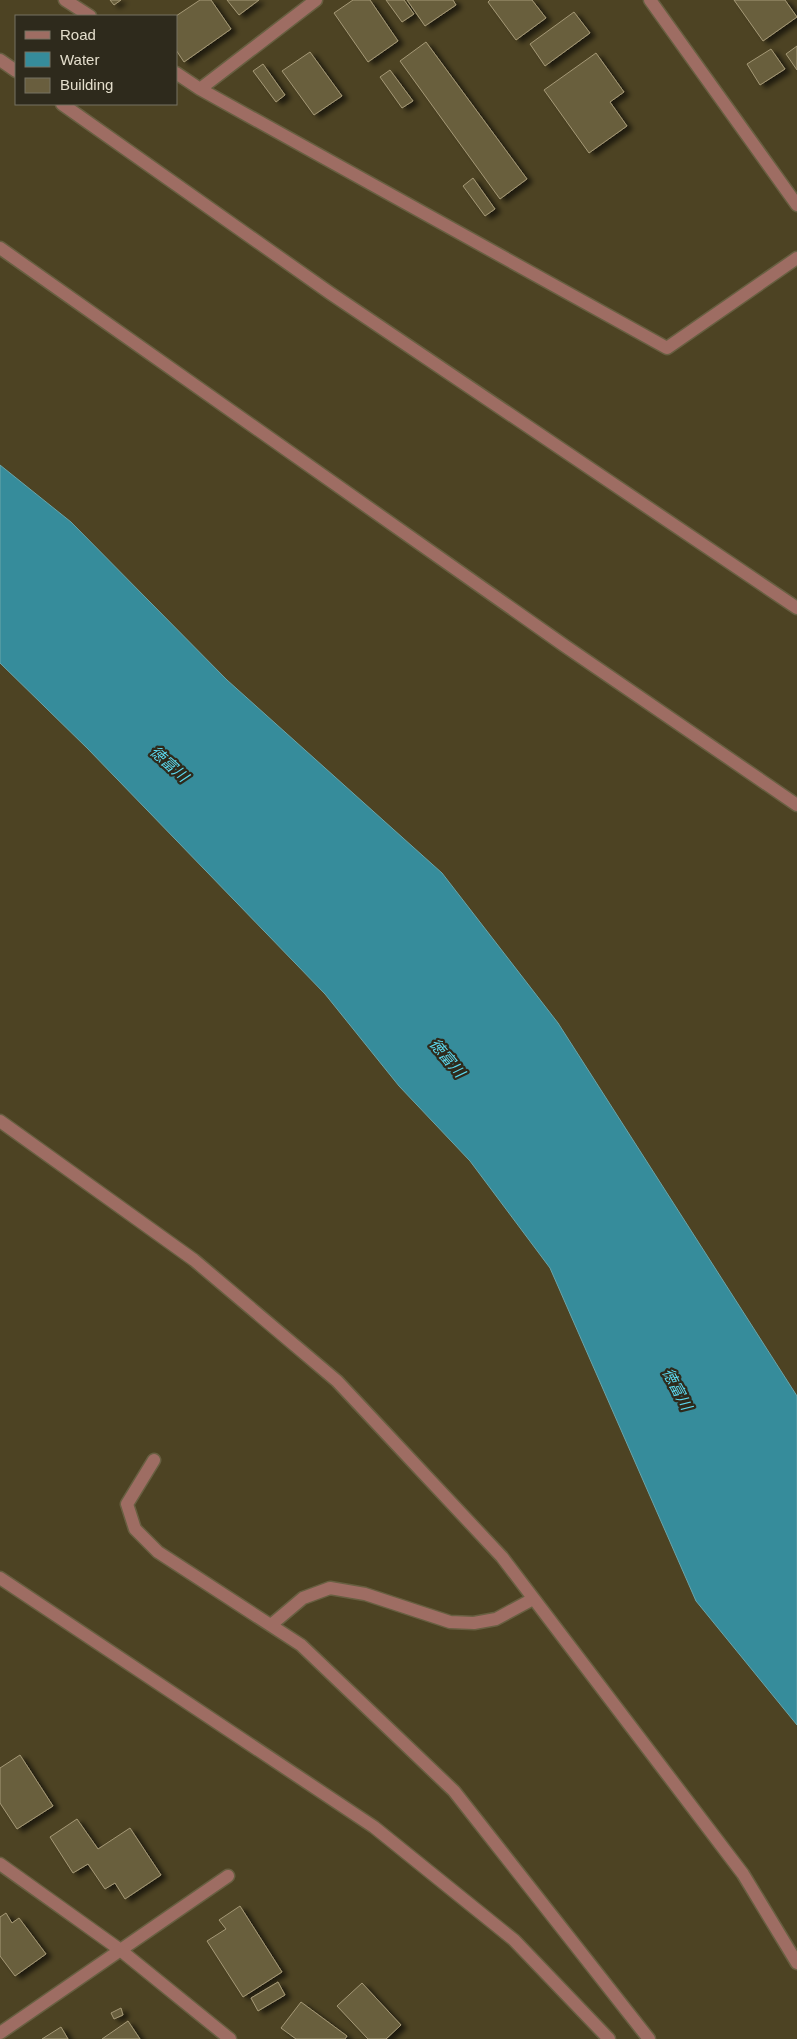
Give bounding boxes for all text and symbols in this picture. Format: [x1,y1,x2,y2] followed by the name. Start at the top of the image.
[15,15,178,105] legend
[60,26,96,43] text: Road
[60,51,99,68] text: Water
[60,76,113,93] text: Building
[147,742,193,786] water label: 徳富川
[426,1035,470,1082] water label: 徳富川
[659,1365,696,1414] water label: 徳富川

